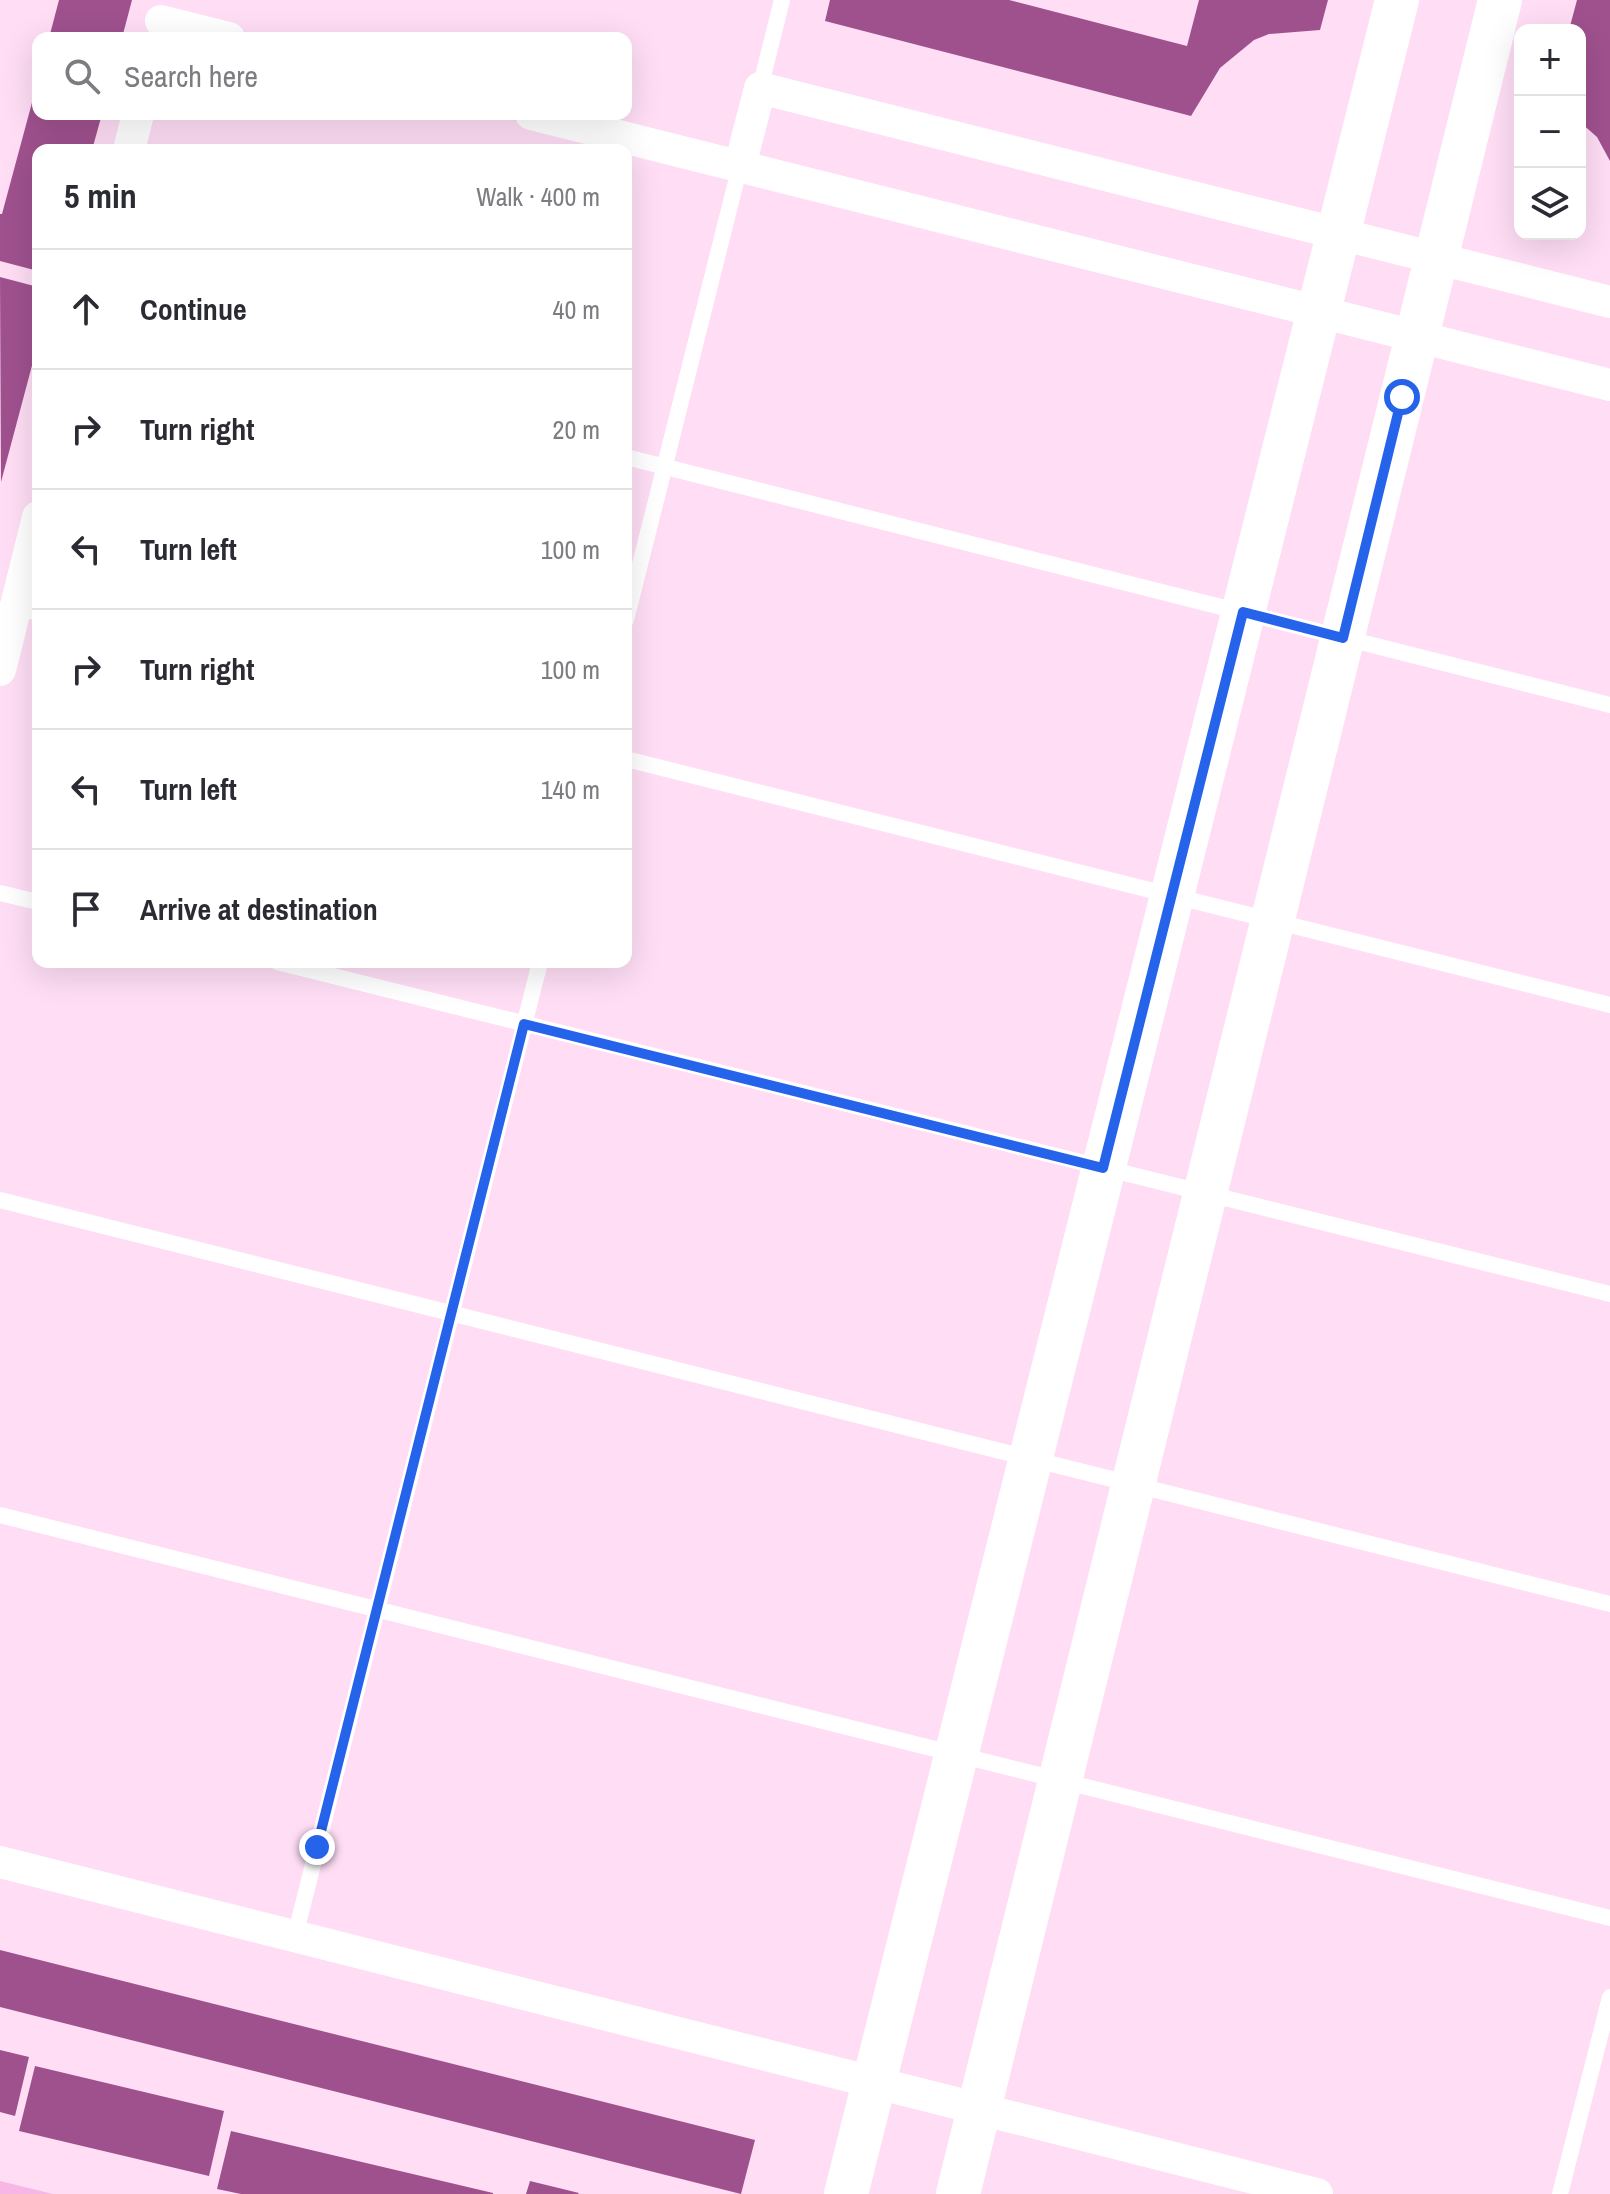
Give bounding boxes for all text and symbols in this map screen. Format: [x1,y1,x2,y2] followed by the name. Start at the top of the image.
[1514,24,1586,240] map controls
[1514,24,1586,96] button: +
[32,32,632,120] search box
[60,54,104,98] icon: search
[124,56,258,96] text: Search here
[1514,96,1586,168] button: −
[1514,168,1586,240] button: layers
[64,173,137,219] text: 5 min
[476,179,600,214] text: Walk · 400 m
[64,287,108,331] icon: ahead
[140,289,247,329] text: Continue
[553,292,600,327] text: 40 m
[1384,379,1420,415] route start
[64,407,108,451] icon: right
[140,409,254,449] text: Turn right
[553,412,600,447] text: 20 m
[64,527,108,571] icon: left
[140,529,237,569] text: Turn left
[541,532,600,567] text: 100 m
[64,647,108,691] icon: right
[140,649,254,689] text: Turn right
[541,652,600,687] text: 100 m
[64,767,108,811] icon: left
[140,769,237,809] text: Turn left
[541,772,600,807] text: 140 m
[64,887,108,931] icon: arrive
[140,889,378,929] text: Arrive at destination
[299,1829,335,1865] route end

